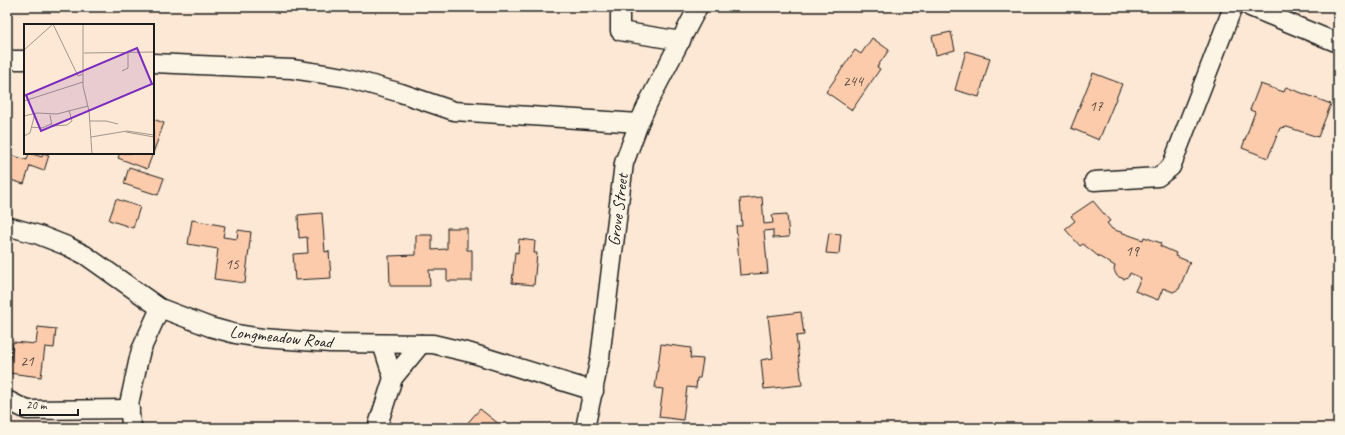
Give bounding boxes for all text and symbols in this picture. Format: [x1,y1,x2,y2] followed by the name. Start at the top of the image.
[24,24,154,154] inset map
[843,72,864,91] house number: 244
[1089,97,1104,116] house number: 17
[603,170,633,247] street label: Grove Street
[1125,242,1140,261] house number: 19
[225,255,240,274] house number: 15
[229,321,336,353] street label: Longmeadow Road
[20,352,35,371] house number: 21
[20,391,78,417] scale bar
[26,397,48,413] text: 20 m

